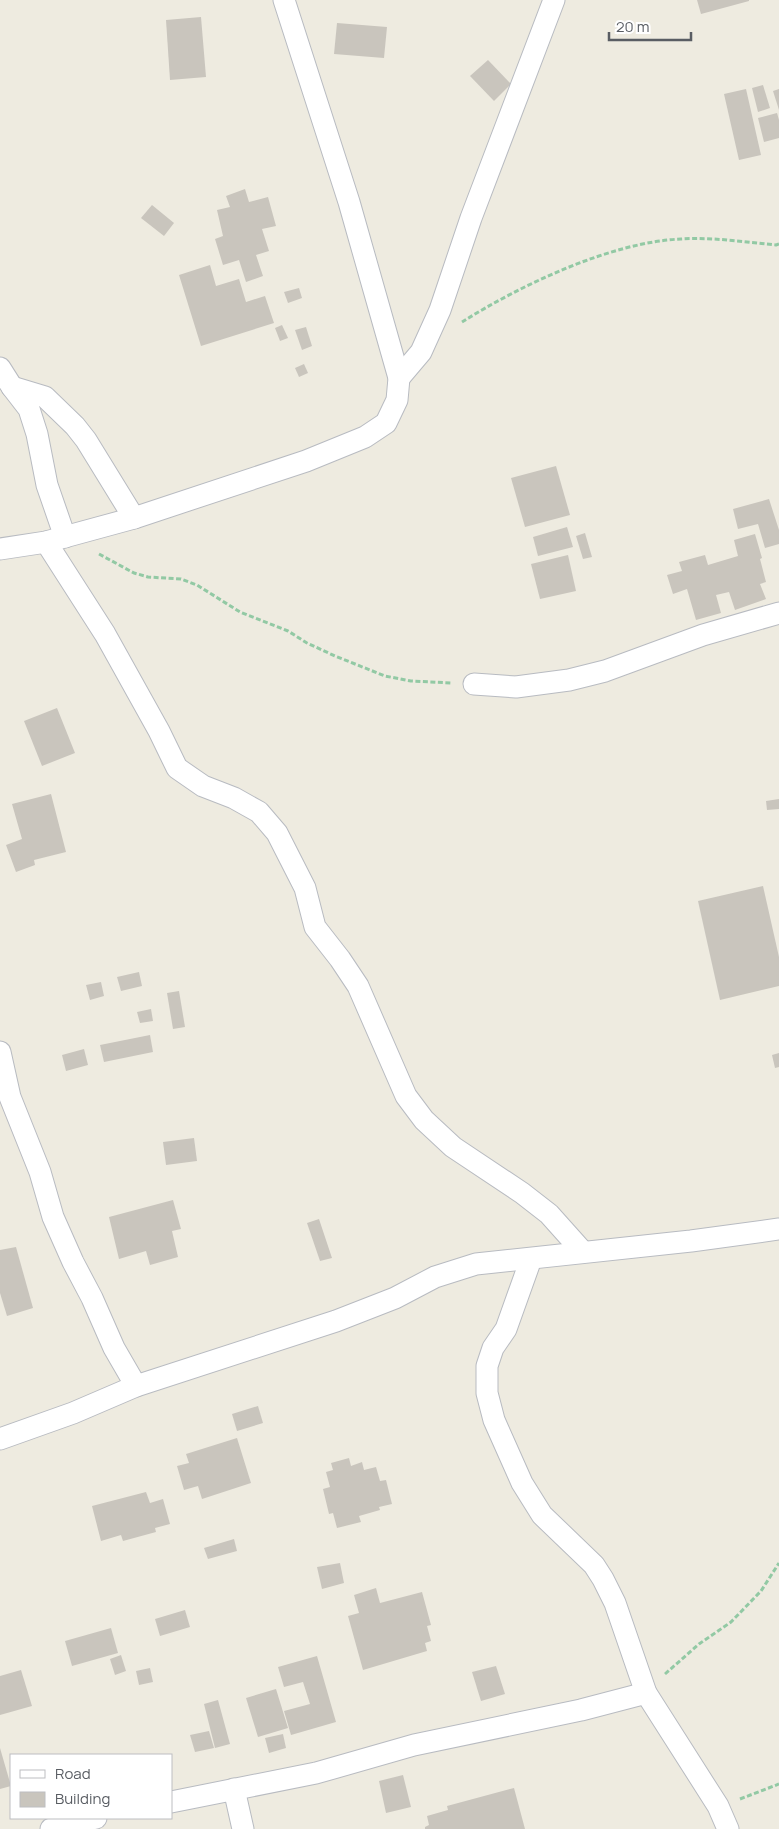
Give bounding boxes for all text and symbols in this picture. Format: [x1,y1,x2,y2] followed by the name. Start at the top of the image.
[609,10,692,42] scale bar
[616,16,649,37] text: 20 m
[10,1754,172,1819] legend
[55,1763,91,1784] text: Road
[55,1788,110,1809] text: Building

